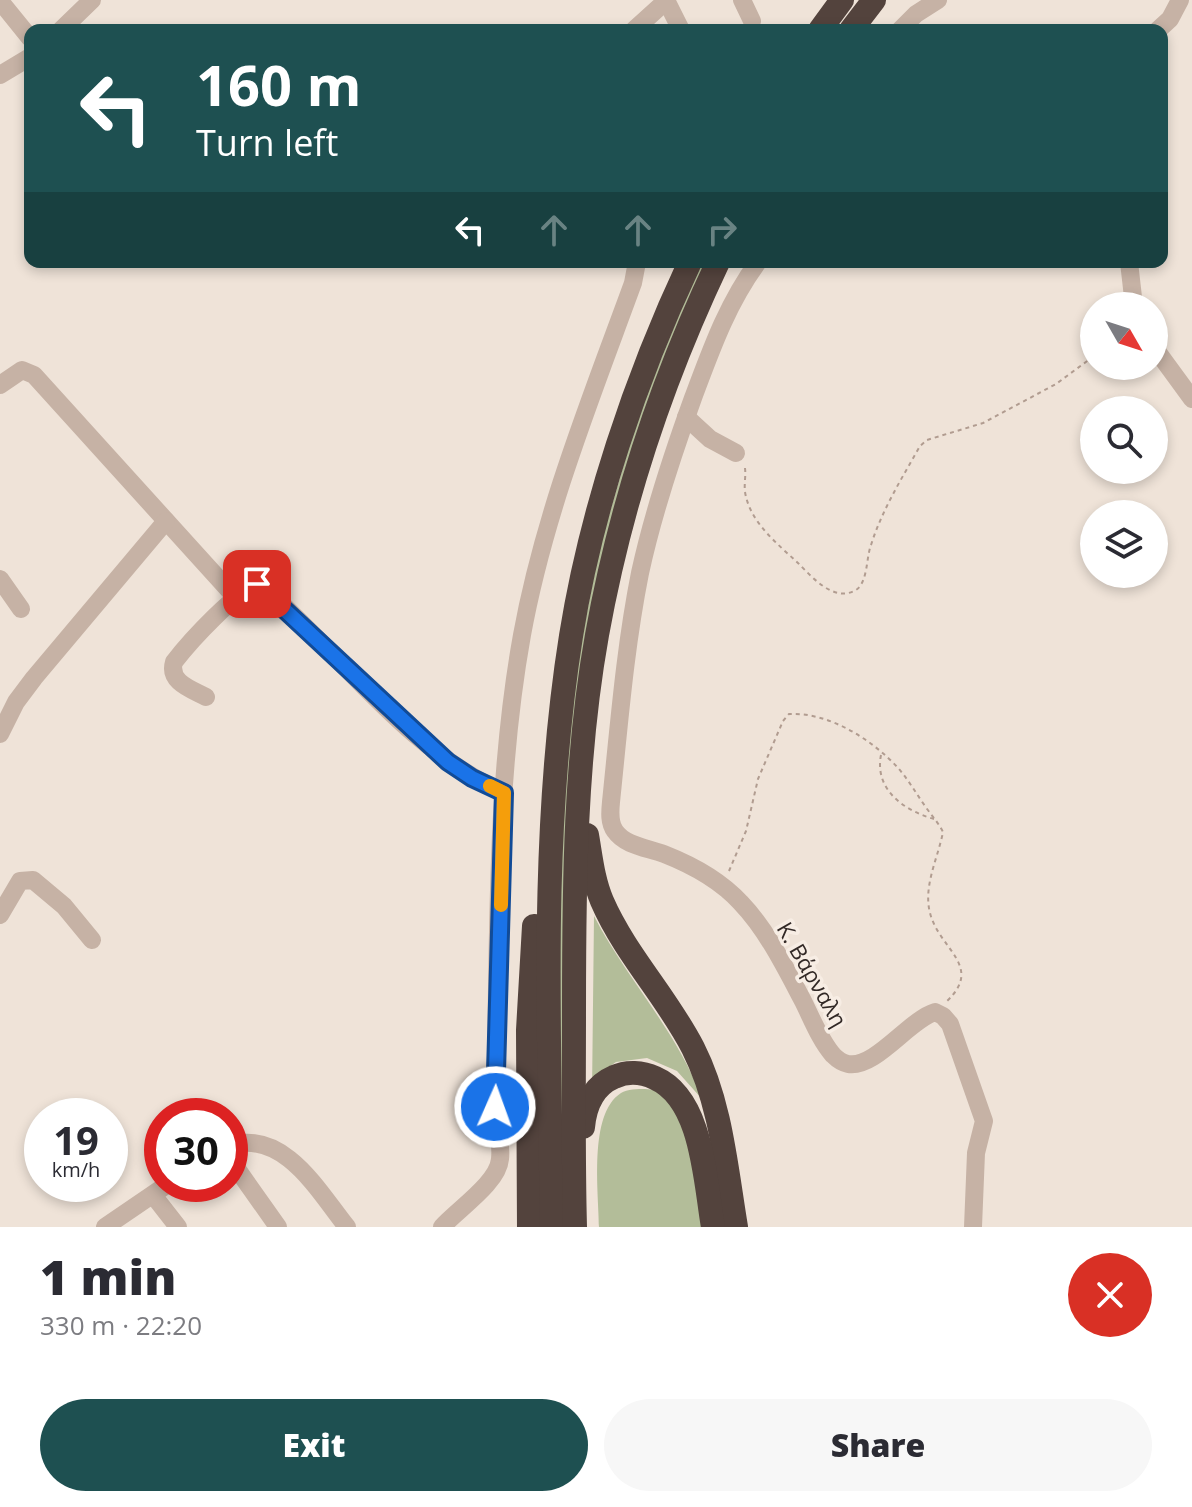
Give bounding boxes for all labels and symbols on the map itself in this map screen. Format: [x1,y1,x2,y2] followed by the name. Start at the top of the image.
[1080,292,1168,380] north arrow
[223,550,291,618] pin
[771,916,855,1032] street label: Κ. Βάρναλη
[453,1065,537,1149] position arrow
[144,1098,248,1202] speed limit sign: 30

